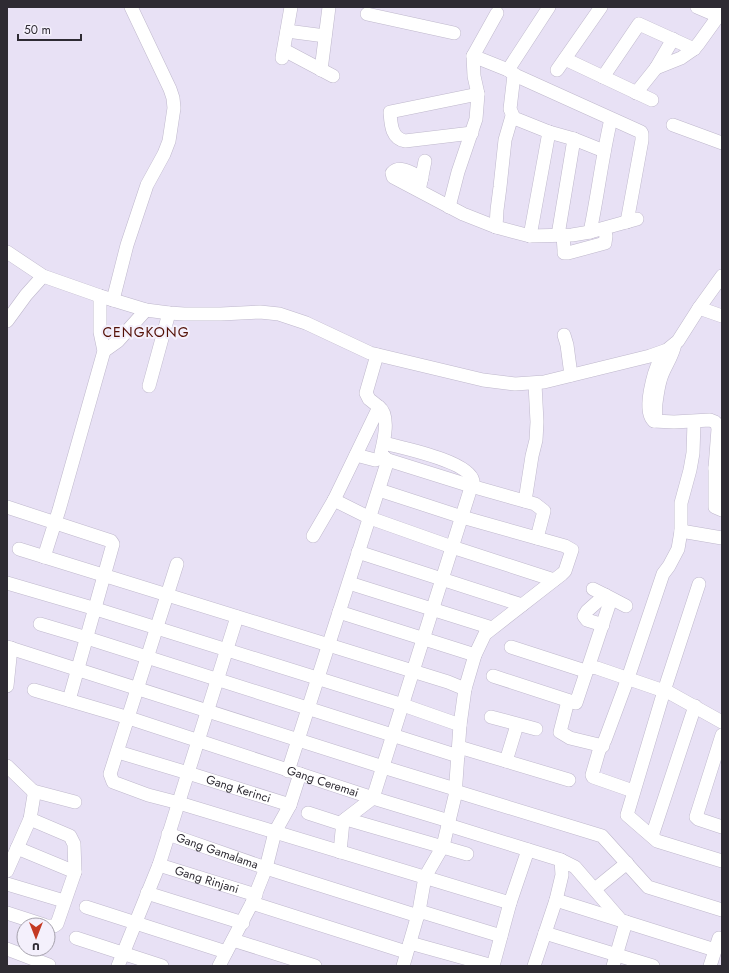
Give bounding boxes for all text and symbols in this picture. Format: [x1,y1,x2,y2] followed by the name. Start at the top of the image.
[18,16,81,42] scale bar
[24,21,51,39] text: 50 m
[103,322,189,342] district label: CENGKONG
[285,761,361,802] street label: Gang Ceremai
[204,770,273,807] street label: Gang Kerinci
[174,828,261,874] street label: Gang Gamalama
[172,861,241,898] street label: Gang Rinjani
[16,917,56,957] north arrow
[32,939,40,955] text: U

